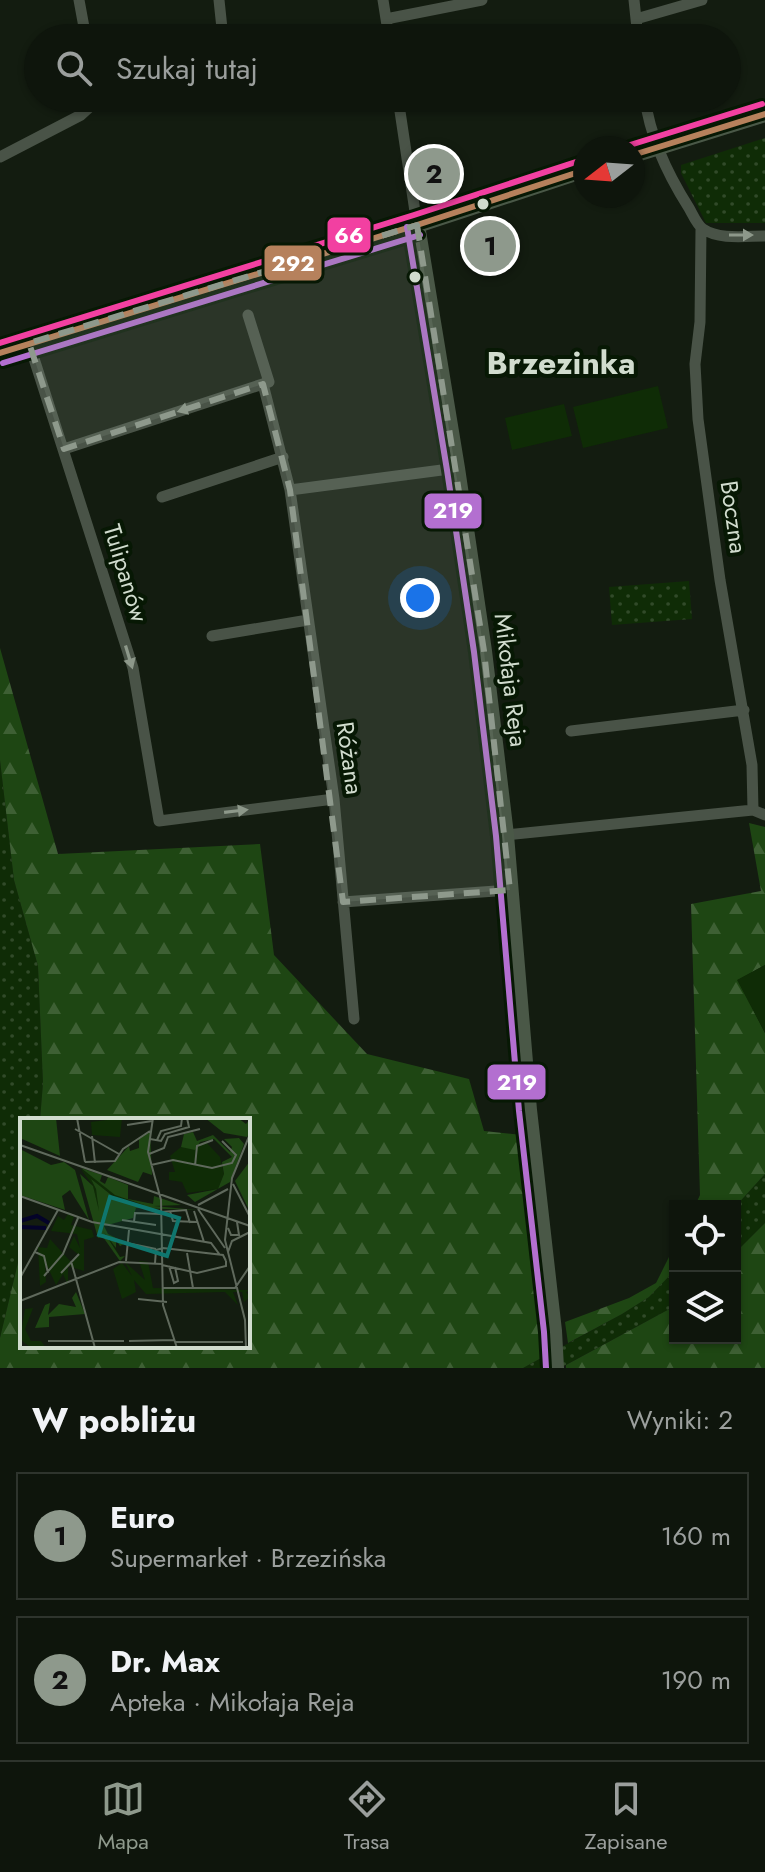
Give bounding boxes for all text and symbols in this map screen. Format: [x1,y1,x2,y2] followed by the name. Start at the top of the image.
[24,24,741,112] search box
[52,46,96,90] icon: search
[116,47,258,90] text: Szukaj tutaj
[573,136,645,208] north arrow
[408,144,460,204] pin: 2
[475,196,491,212] unlabelled marker
[326,216,372,254] line badge: 66
[464,216,516,276] pin: 1
[334,219,364,251] text: 66
[729,229,754,242] one-way arrow
[263,244,323,282] line badge: 292
[271,247,315,279] text: 292
[407,269,423,285] unlabelled marker
[486,340,636,386] district label: Brzezinka
[177,403,201,415] one-way arrow
[712,478,756,556] street label: Boczna
[423,492,483,530] line badge: 219
[433,494,473,526] text: 219
[95,520,158,627] street label: Tulipanów
[400,578,440,618] your location
[485,611,537,749] street label: Mikołaja Reja
[123,646,136,670] one-way arrow
[328,719,372,797] street label: Różana
[224,804,249,817] one-way arrow
[486,1063,547,1101] line badge: 219
[497,1066,537,1098] text: 219
[20,1118,250,1348] inset map
[669,1200,741,1344] map controls
[669,1200,741,1272] button: locate
[669,1272,741,1344] button: layers
[32,1396,196,1445] text: W pobliżu
[627,1401,733,1439] text: Wyniki: 2
[110,1496,175,1539] text: Euro
[53,1517,67,1555] text: 1
[661,1517,731,1555] text: 160 m
[110,1539,386,1577] text: Supermarket · Brzezińska
[110,1640,220,1683] text: Dr. Max
[51,1661,69,1699] text: 2
[661,1661,731,1699] text: 190 m
[110,1683,354,1721] text: Apteka · Mikołaja Reja
[97,1777,149,1857] tab: Mapa
[344,1777,390,1857] tab: Trasa
[584,1777,668,1857] tab: Zapisane

